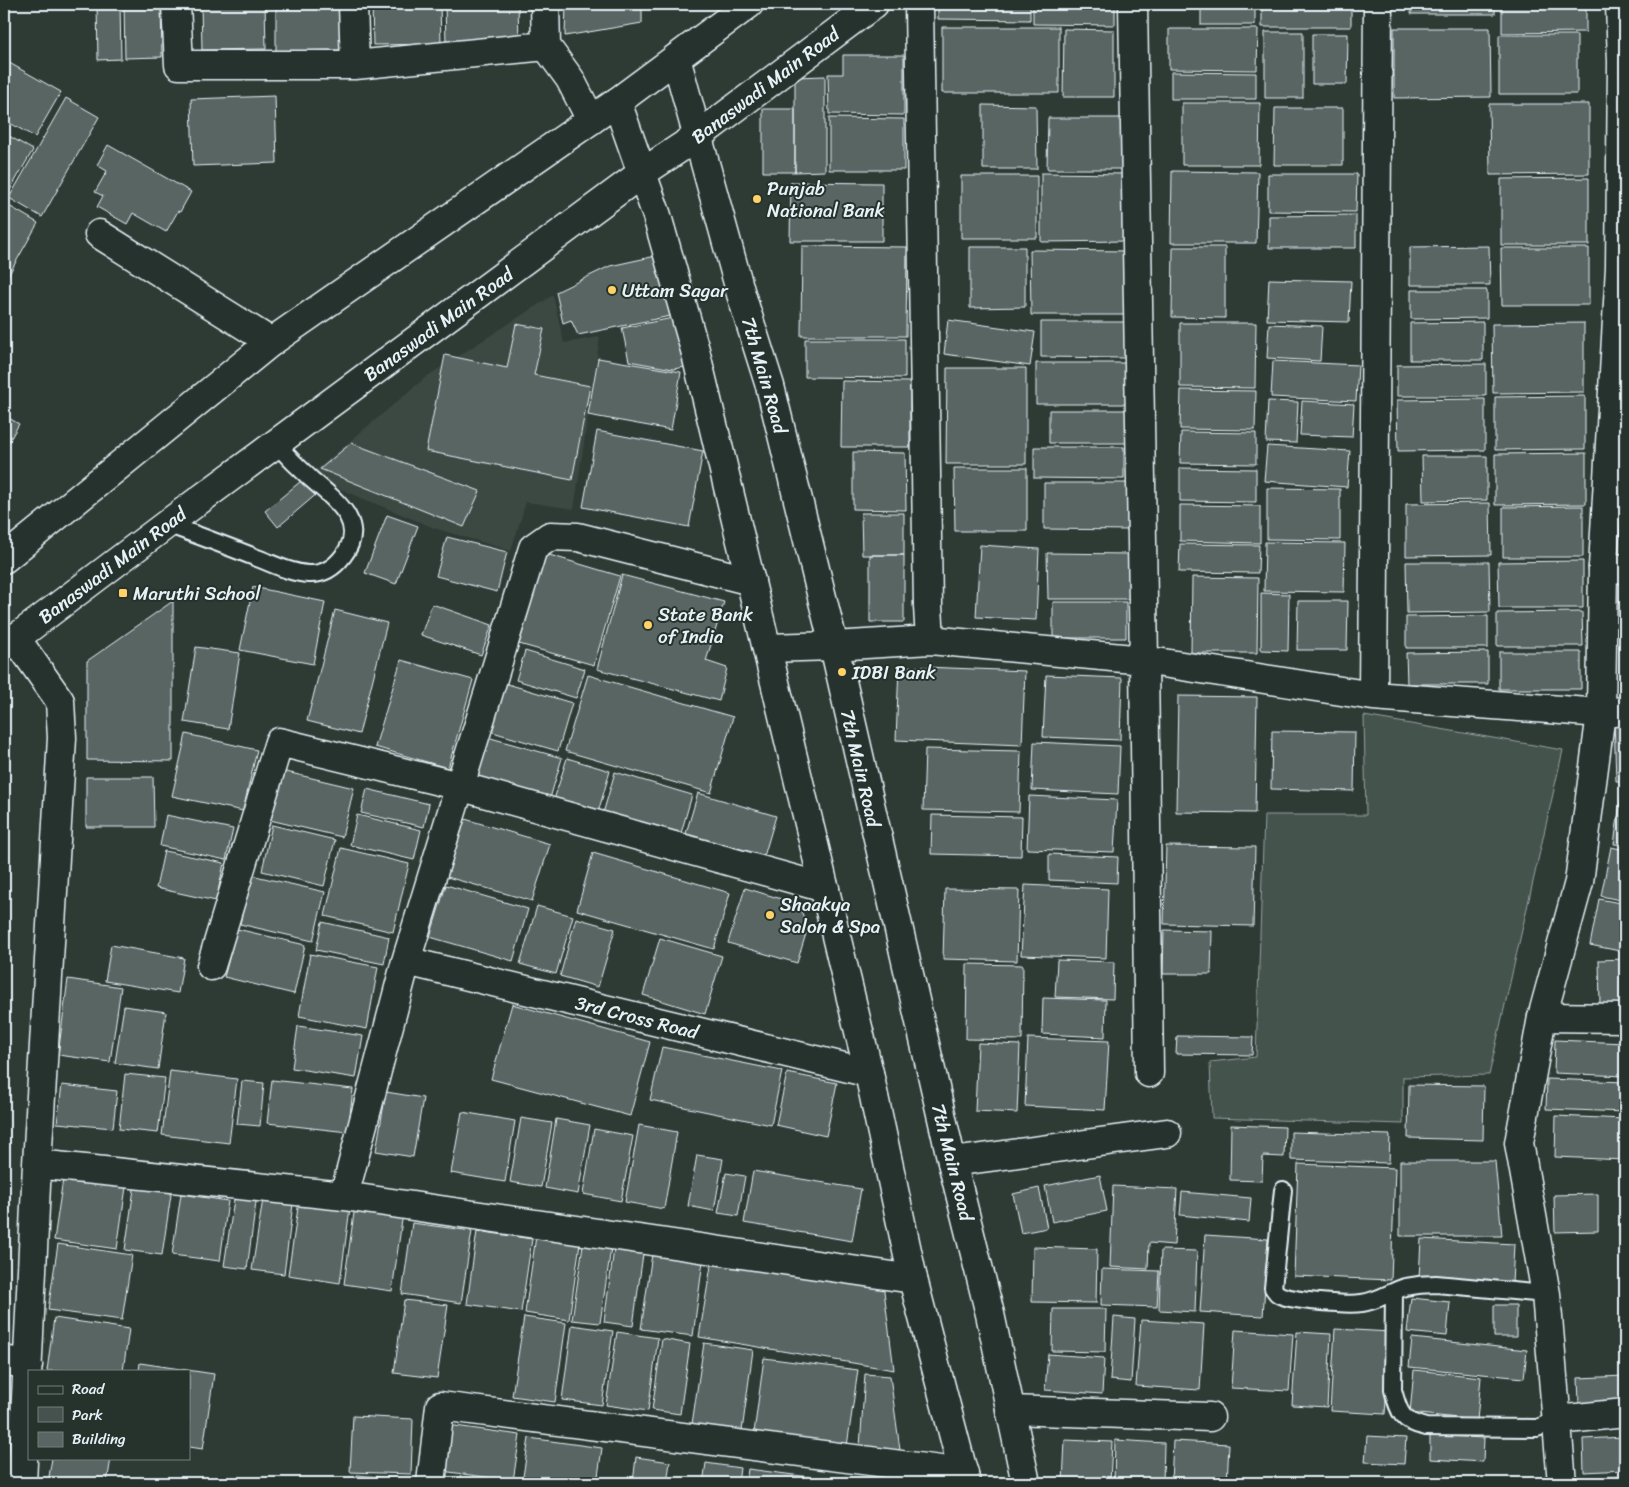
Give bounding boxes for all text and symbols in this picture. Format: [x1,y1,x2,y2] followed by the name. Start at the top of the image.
[684,17,848,152] street label: Banaswadi Main Road
[767,172,885,227] place label: Punjab National Bank
[751,193,763,205] marker: Punjab National Bank
[356,257,522,390] street label: Banaswadi Main Road
[622,274,729,307] place label: Uttam Sagar
[606,284,618,296] marker: Uttam Sagar
[732,313,797,439] street label: 7th Main Road
[31,497,195,632] street label: Banaswadi Main Road
[133,577,261,610] place label: Maruthi School
[117,587,129,599] marker: Maruthi School
[658,598,754,653] place label: State Bank of India
[642,619,654,631] marker: State Bank of India
[851,656,936,689] place label: IDBI Bank
[836,666,848,678] marker: IDBI Bank
[831,706,891,832] street label: 7th Main Road
[780,888,881,943] place label: Shaakya Salon & Spa
[764,909,776,921] marker: Shaakya Salon & Spa
[572,986,704,1049] street label: 3rd Cross Road
[922,1100,984,1226] street label: 7th Main Road
[28,1370,190,1460] legend
[72,1376,105,1402] text: Road
[72,1402,103,1428] text: Park
[72,1426,126,1452] text: Building

